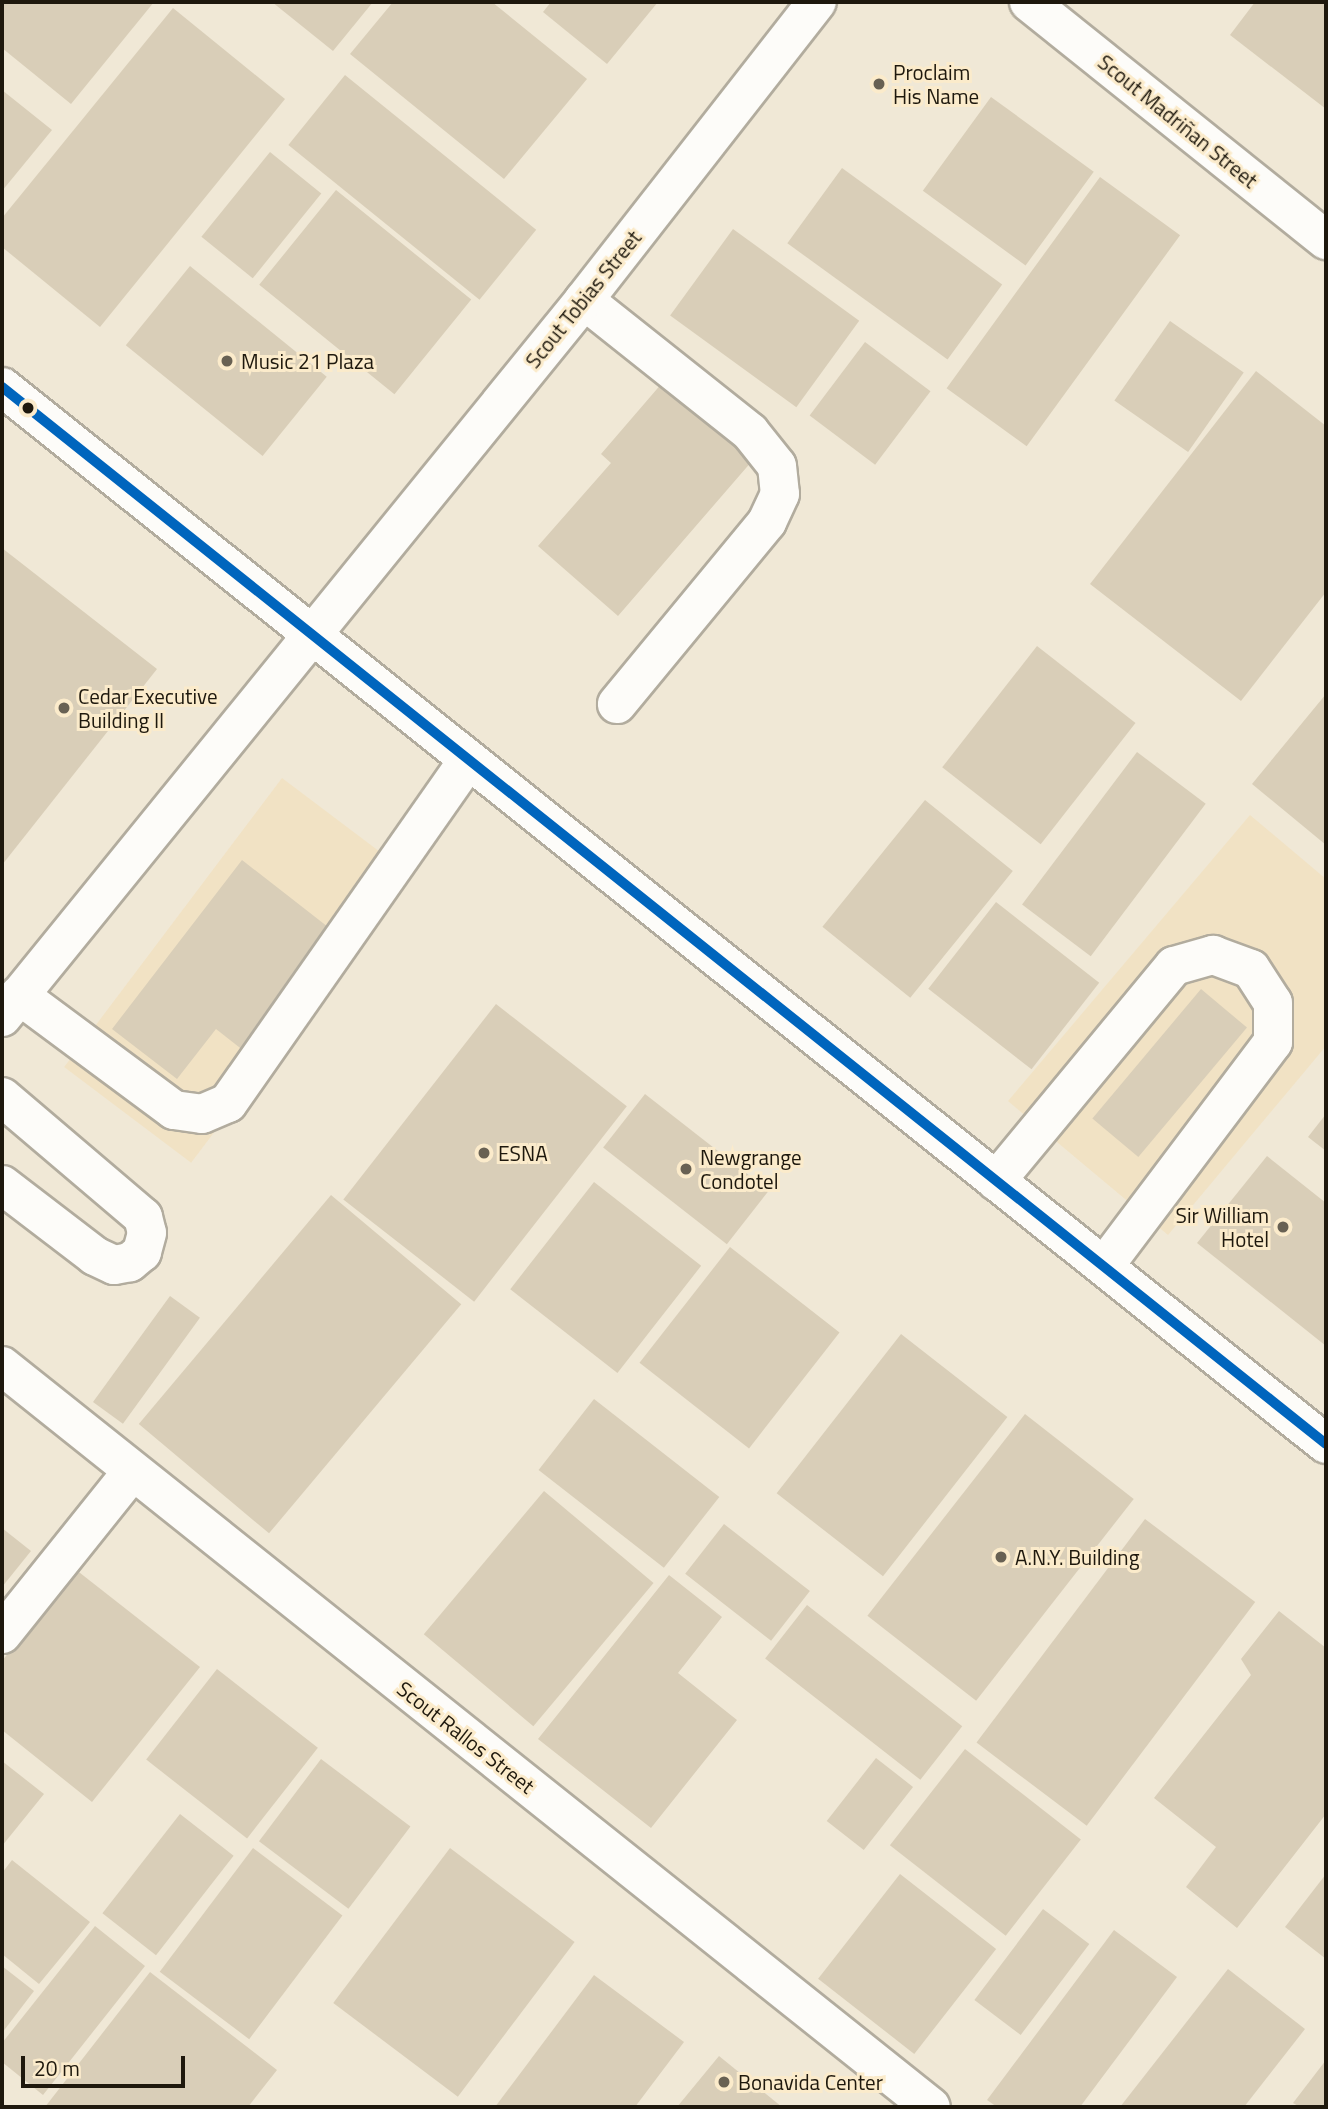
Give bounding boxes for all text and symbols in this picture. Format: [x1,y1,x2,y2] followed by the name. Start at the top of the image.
[1093,49,1263,193] street label: Scout Madriñan Street
[893,59,979,109] place label: Proclaim His Name
[871,76,887,92] marker: Proclaim His Name
[520,225,646,373] street label: Scout Tobias Street
[241,348,374,374] place label: Music 21 Plaza
[219,353,235,369] marker: Music 21 Plaza
[21,401,35,415] unlabelled marker
[78,683,218,733] place label: Cedar Executive Building II
[56,700,72,716] marker: Cedar Executive Building II
[498,1140,548,1166] place label: ESNA
[700,1144,802,1194] place label: Newgrange Condotel
[476,1145,492,1161] marker: ESNA
[678,1161,694,1177] marker: Newgrange Condotel
[1176,1202,1269,1252] place label: Sir William Hotel
[1275,1219,1291,1235] marker: Sir William Hotel
[1015,1544,1139,1570] place label: A.N.Y. Building
[993,1549,1009,1565] marker: A.N.Y. Building
[392,1676,540,1798] street label: Scout Rallos Street
[24,2042,189,2086] scale bar
[34,2052,80,2084] text: 20 m
[738,2069,883,2095] place label: Bonavida Center
[716,2074,732,2090] marker: Bonavida Center

